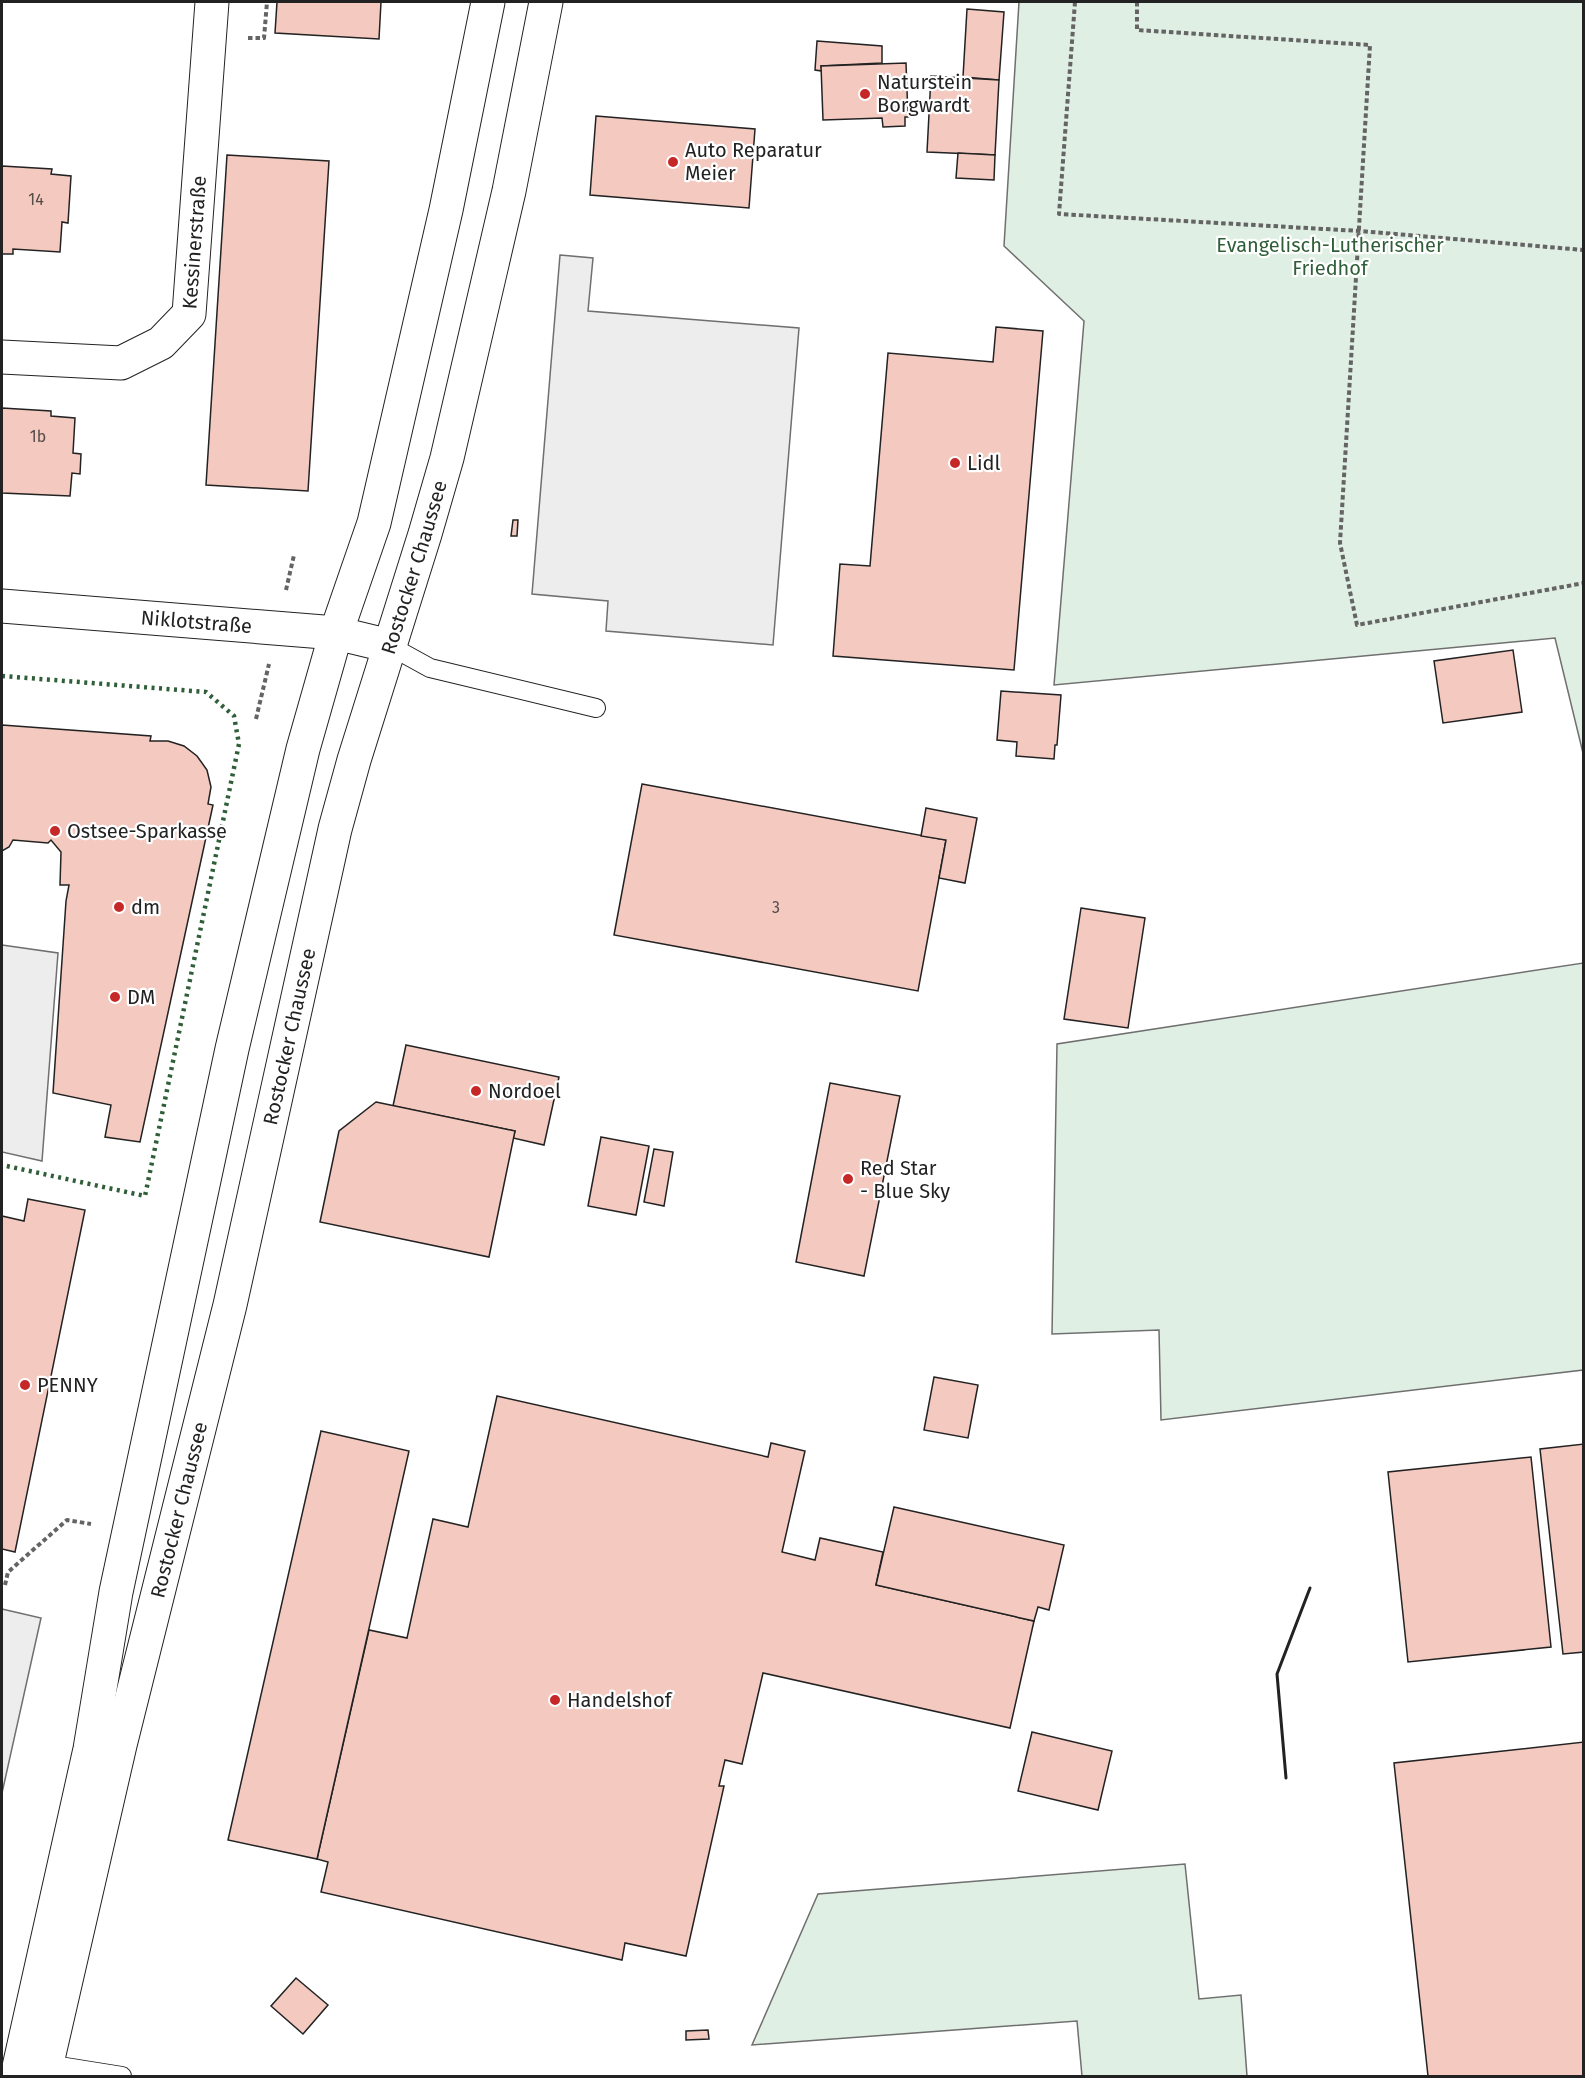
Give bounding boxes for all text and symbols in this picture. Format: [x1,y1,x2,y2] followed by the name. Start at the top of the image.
[877,70,972,117] place label: Naturstein Borgwardt
[858,87,872,101] marker: Naturstein Borgwardt
[685,138,822,185] place label: Auto Reparatur Meier
[666,155,680,169] marker: Auto Reparatur Meier
[177,175,211,310] street label: Kessinerstraße
[28,190,44,209] house number: 14
[1216,233,1444,280] park label: Evangelisch-Lutherischer Friedhof
[30,427,46,446] house number: 1b
[967,451,1001,475] place label: Lidl
[948,456,962,470] marker: Lidl
[376,478,452,657] street label: Rostocker Chaussee
[140,605,253,638] street label: Niklotstraße
[67,819,227,843] place label: Ostsee-Sparkasse
[48,824,62,838] marker: Ostsee-Sparkasse
[131,895,160,919] place label: dm
[772,898,780,917] house number: 3
[112,900,126,914] marker: dm
[258,946,320,1127] street label: Rostocker Chaussee
[127,985,155,1009] place label: DM
[108,990,122,1004] marker: DM
[488,1079,561,1103] place label: Nordoel
[469,1084,483,1098] marker: Nordoel
[860,1156,950,1203] place label: Red Star - Blue Sky
[841,1172,855,1186] marker: Red Star - Blue Sky
[37,1373,98,1397] place label: PENNY
[18,1378,32,1392] marker: PENNY
[145,1419,212,1600] street label: Rostocker Chaussee
[567,1688,673,1712] place label: Handelshof
[548,1693,562,1707] marker: Handelshof

